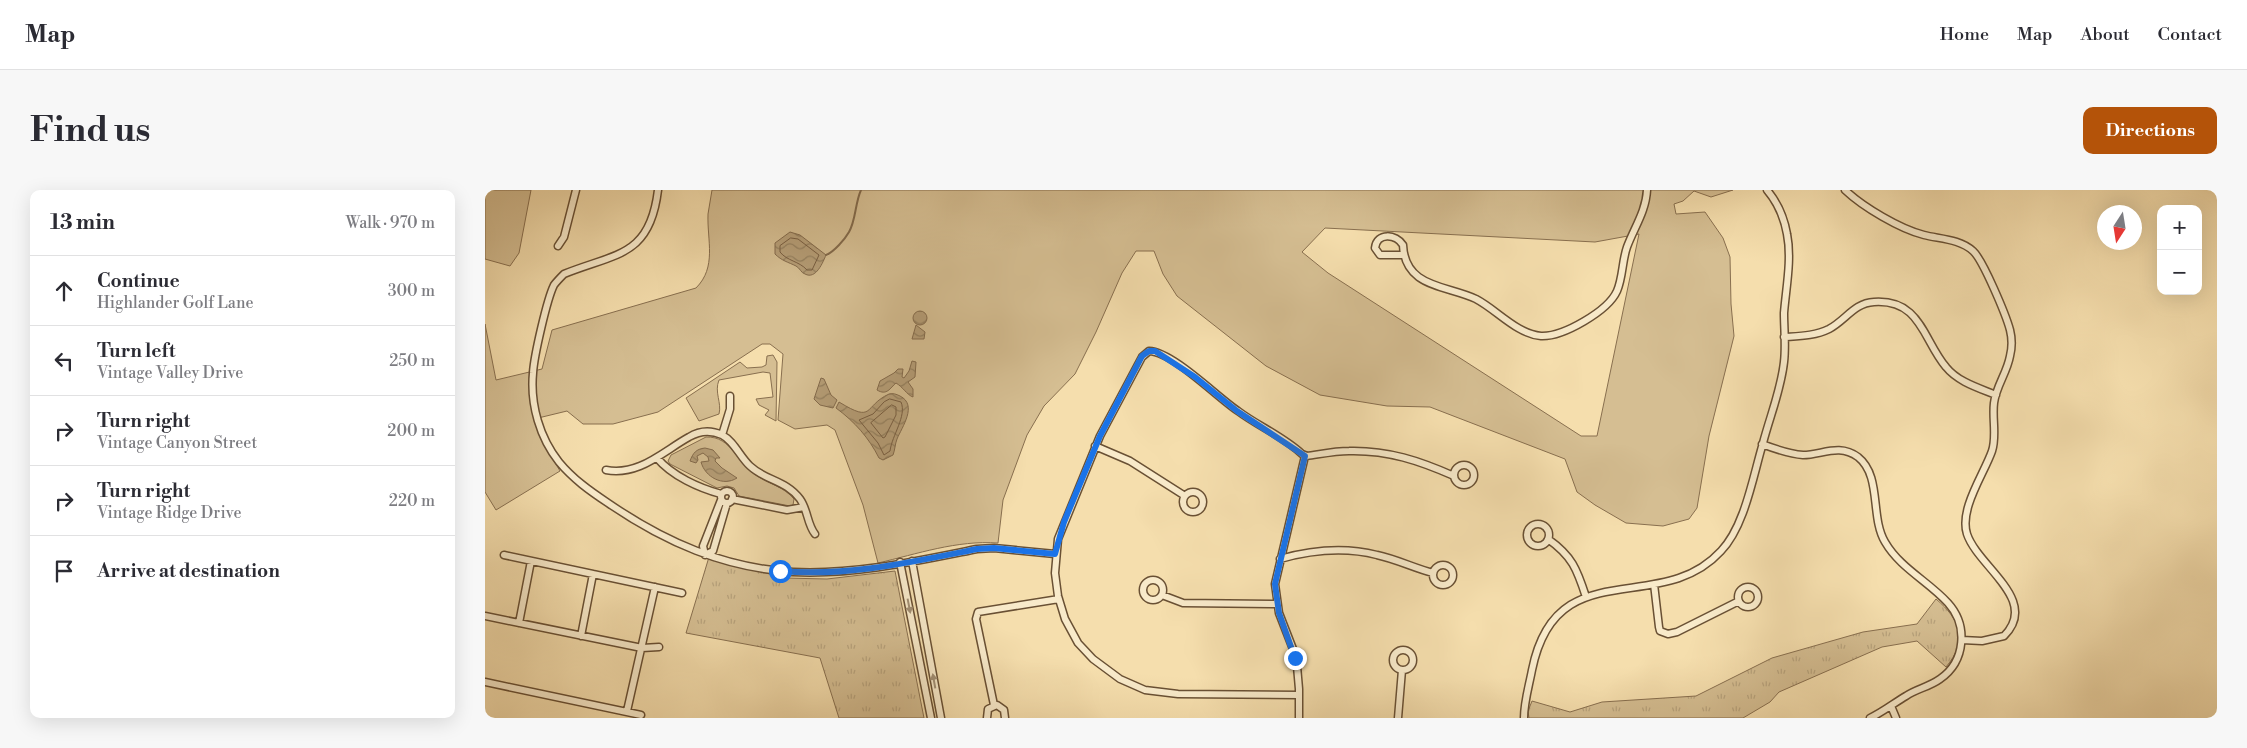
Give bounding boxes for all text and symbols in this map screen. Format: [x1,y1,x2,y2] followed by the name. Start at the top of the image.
[25,20,75,50] text: Map
[1940,23,1989,46] text: Home
[2017,23,2053,46] text: Map
[2081,23,2130,46] text: About
[2158,23,2222,46] text: Contact
[2083,107,2217,154] button: Directions
[30,109,150,152] text: Find us
[2097,205,2142,250] north arrow
[2157,205,2202,295] map controls
[2157,205,2202,250] button: +
[50,210,115,236] text: 13 min
[346,213,435,233] text: Walk · 970 m
[2157,250,2202,295] button: −
[97,269,180,293] text: Continue
[50,277,78,305] icon: ahead
[388,281,435,301] text: 300 m
[97,293,254,313] text: Highlander Golf Lane
[97,339,176,363] text: Turn left
[50,347,78,375] icon: left
[389,351,435,371] text: 250 m
[97,363,243,383] text: Vintage Valley Drive
[97,409,190,433] text: Turn right
[50,417,78,445] icon: right
[387,421,435,441] text: 200 m
[97,433,257,453] text: Vintage Canyon Street
[97,479,190,503] text: Turn right
[50,487,78,515] icon: right
[389,491,435,511] text: 220 m
[97,503,241,523] text: Vintage Ridge Drive
[50,557,78,585] icon: arrive
[97,559,280,583] text: Arrive at destination
[769,560,792,583] route start
[905,598,913,614] one-way arrow
[1284,647,1307,670] route end
[930,673,938,689] one-way arrow

